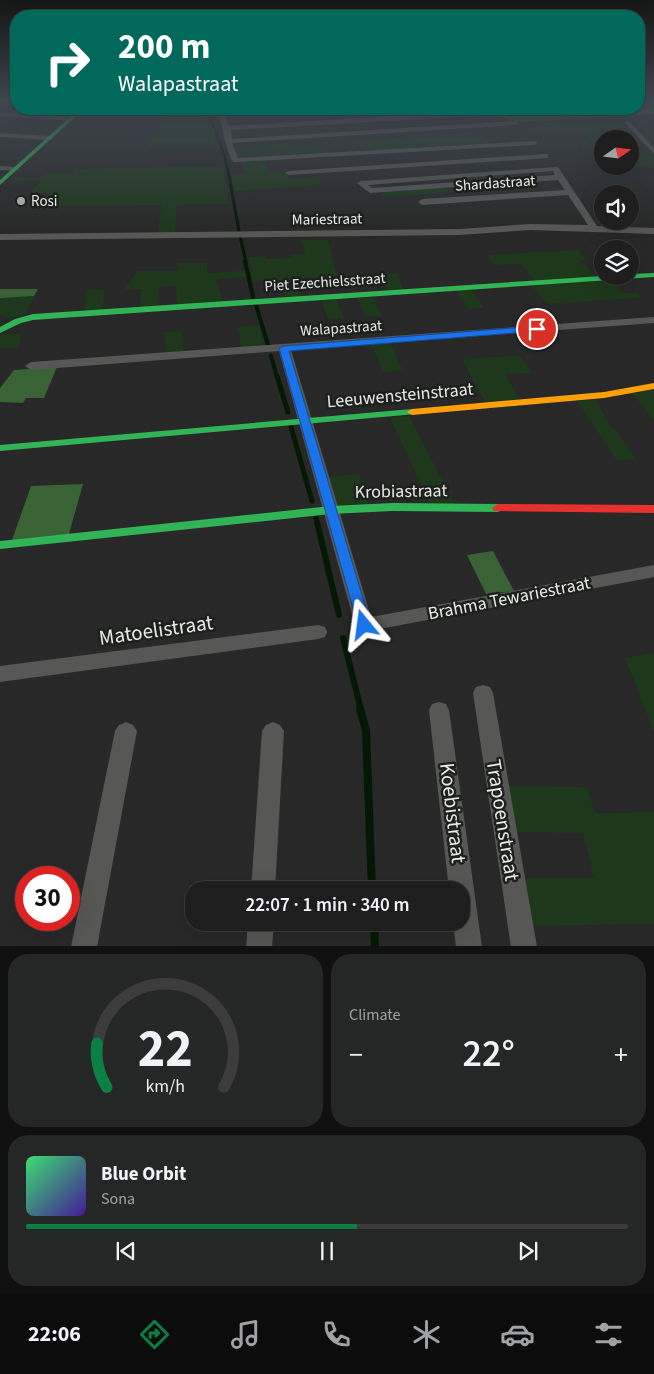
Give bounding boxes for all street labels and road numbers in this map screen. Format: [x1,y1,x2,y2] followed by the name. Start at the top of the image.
[454,170,536,197] street label: Shardastraat
[291,208,363,231] street label: Mariestraat
[264,268,386,297] street label: Piet Ezechielsstraat
[299,315,383,342] street label: Walapastraat
[326,377,474,414] street label: Leeuwensteinstraat
[354,478,448,505] street label: Krobiastraat
[426,570,592,626] street label: Brahma Tewariestraat
[97,607,215,653] street label: Matoelistraat
[479,757,527,883] street label: Trapoenstraat
[432,761,474,865] street label: Koebistraat

